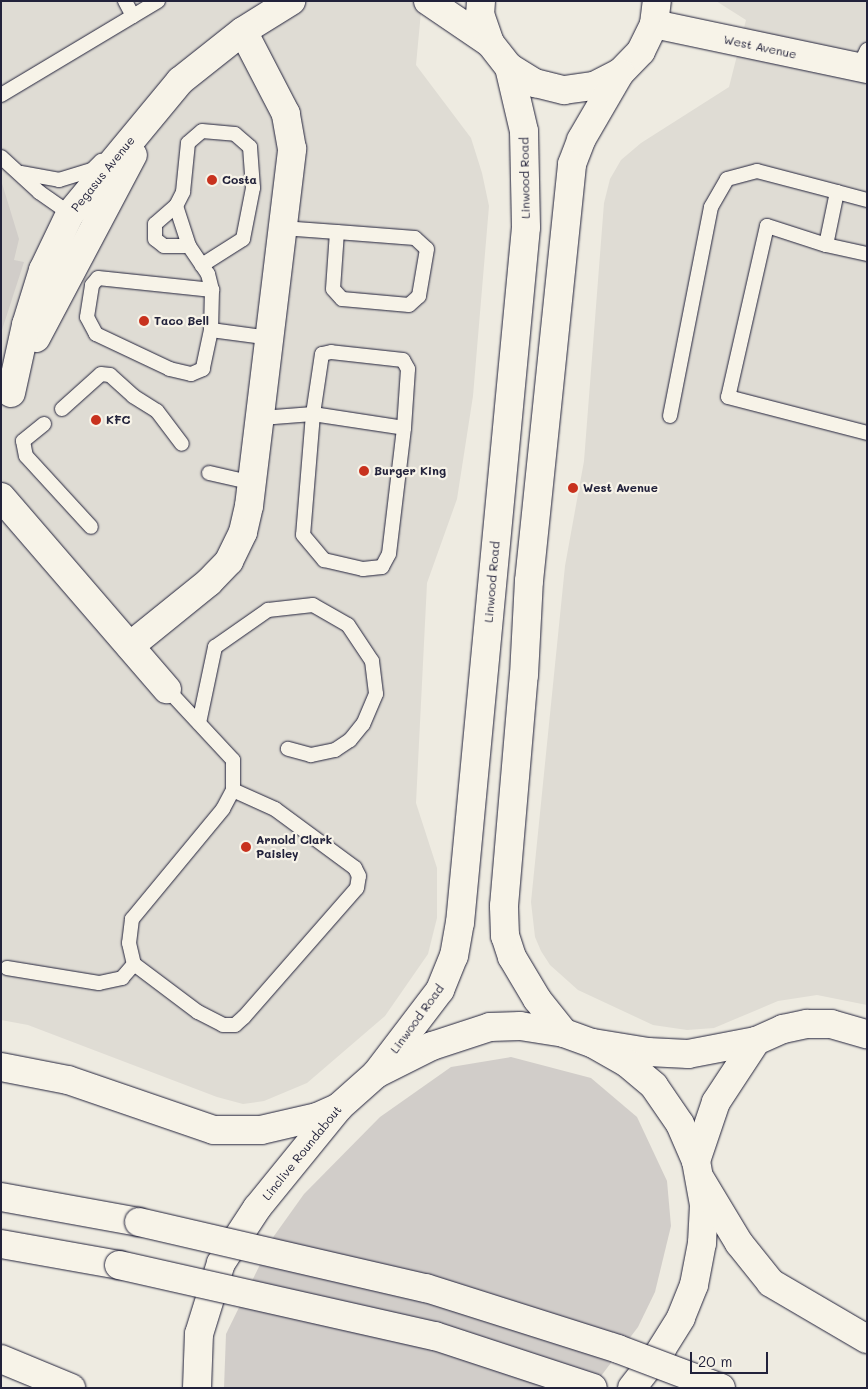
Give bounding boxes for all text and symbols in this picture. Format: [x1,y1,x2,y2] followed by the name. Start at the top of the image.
[722,32,798,62] street label: West Avenue
[68,133,138,215] street label: Pegasus Avenue
[517,137,533,219] street label: Linwood Road
[222,173,257,187] place label: Costa
[206,174,218,186] marker: Costa
[154,314,209,328] place label: Taco Bell
[138,315,150,327] marker: Taco Bell
[106,413,130,427] place label: KFC
[90,414,102,426] marker: KFC
[374,464,446,478] place label: Burger King
[358,465,370,477] marker: Burger King
[583,481,658,495] place label: West Avenue
[567,482,579,494] marker: West Avenue
[481,541,503,623] street label: Linwood Road
[256,833,332,861] place label: Arnold Clark Paisley
[240,841,252,853] marker: Arnold Clark Paisley
[387,982,447,1056] street label: Linwood Road
[259,1103,345,1203] street label: Linclive Roundabout
[693,1342,770,1374] scale bar
[698,1351,732,1371] text: 20 m

